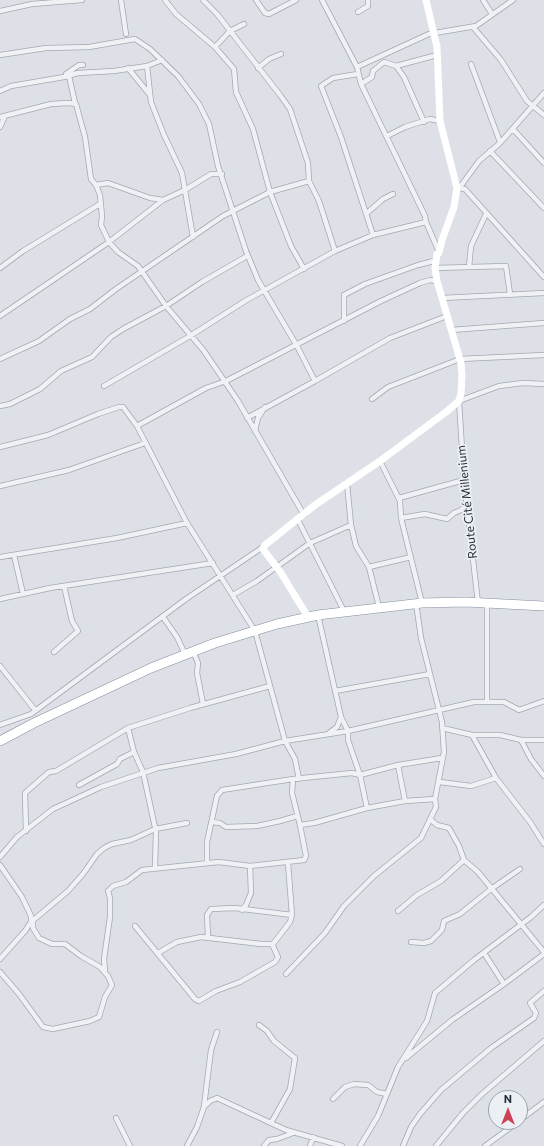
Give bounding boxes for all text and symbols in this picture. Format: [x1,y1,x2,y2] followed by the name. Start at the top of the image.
[454,445,480,559] street label: Route Cité Millenium
[488,1090,528,1130] north arrow
[504,1092,512,1105] text: N

